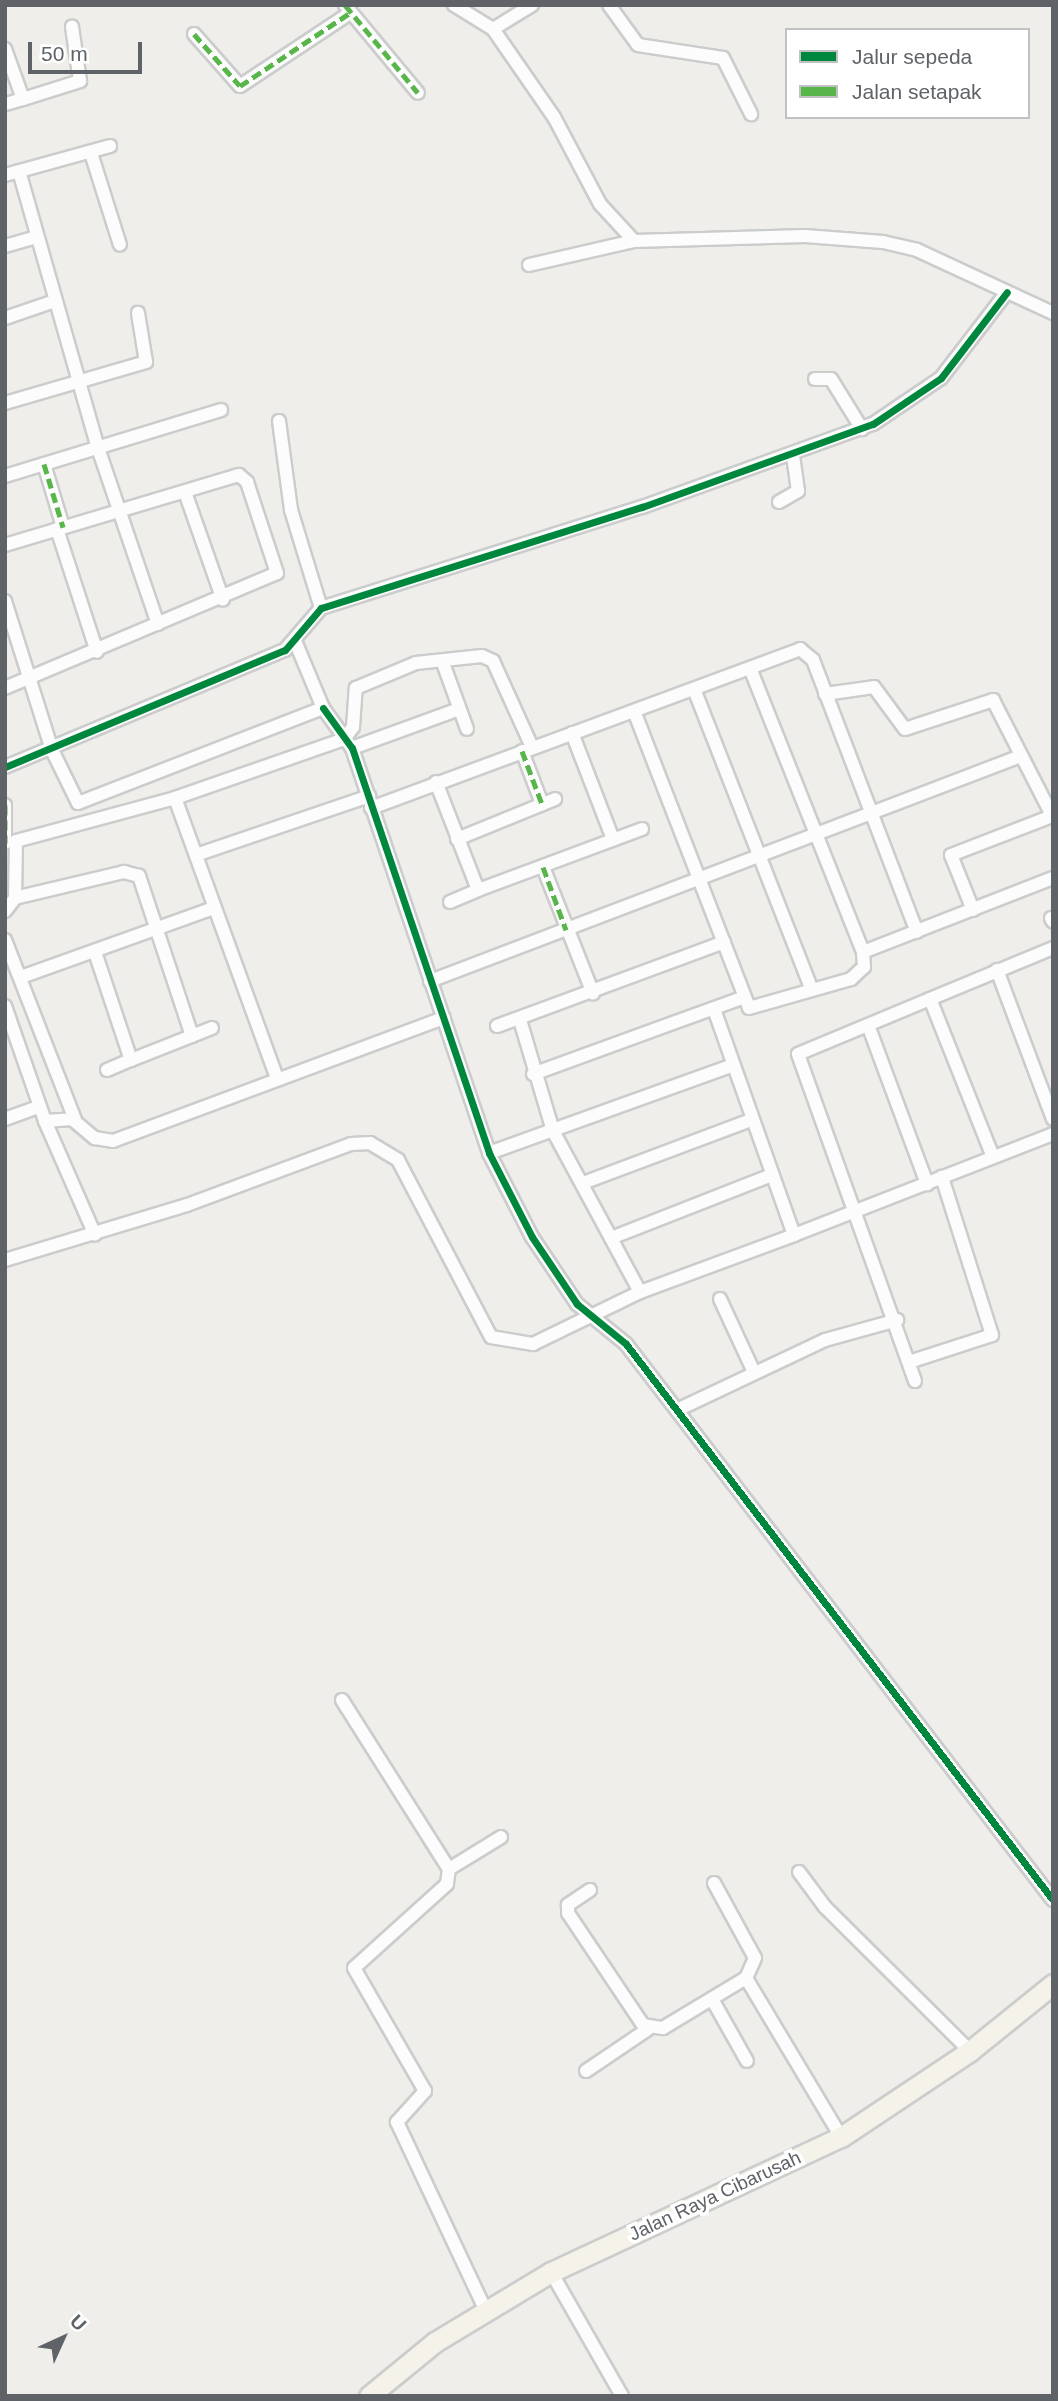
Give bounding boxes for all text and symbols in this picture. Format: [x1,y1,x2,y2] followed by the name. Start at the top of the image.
[32,28,145,72] scale bar
[785,28,1030,119] legend
[41,42,88,65] text: 50 m
[852,45,972,68] text: Jalur sepeda
[852,80,982,103] text: Jalan setapak
[625,2146,805,2246] street label: Jalan Raya Cibarusah
[28,2303,98,2373] north arrow
[66,2311,90,2335] text: U

